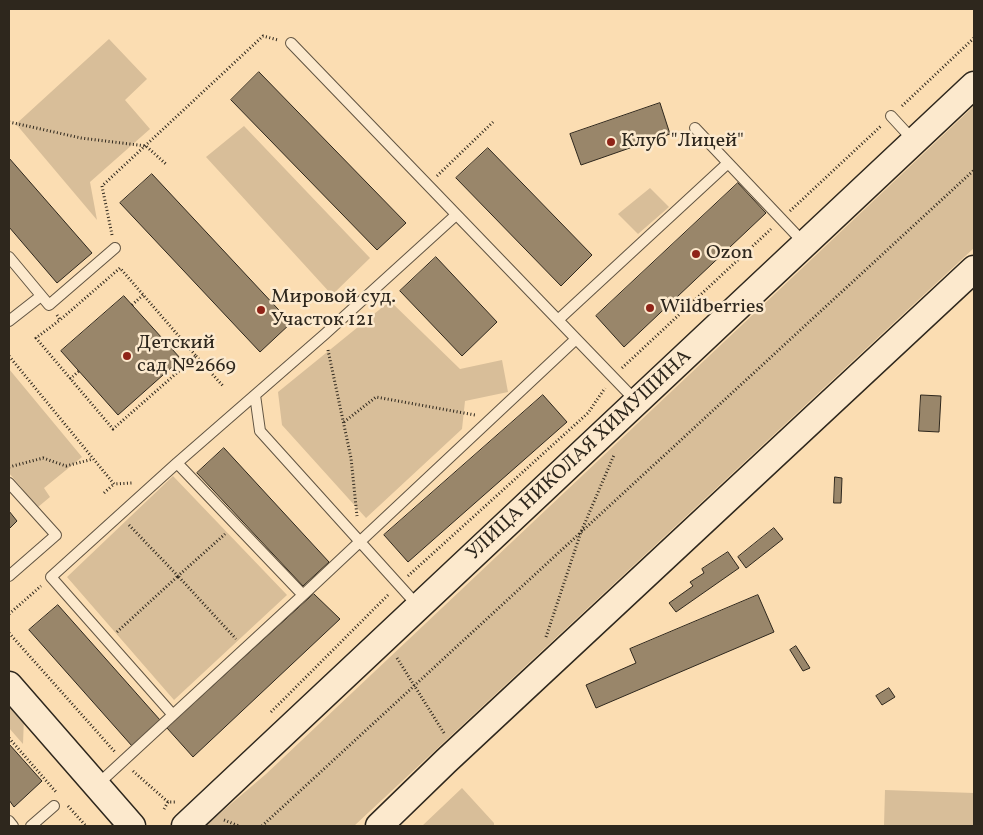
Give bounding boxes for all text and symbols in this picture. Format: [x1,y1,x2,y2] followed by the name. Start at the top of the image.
[621,130,744,154] place label: Клуб "Лицей"
[605,136,617,148] marker: Клуб "Лицей"
[706,242,753,266] place label: Ozon
[690,248,702,260] marker: Ozon
[271,286,396,333] place label: Мировой суд. Участок 121
[660,296,764,320] place label: Wildberries
[644,302,656,314] marker: Wildberries
[255,304,267,316] marker: Мировой суд. Участок 121
[137,332,236,379] place label: Детский сад №2669
[463,345,697,567] street label: УЛИЦА НИКОЛАЯ ХИМУШИНА
[121,350,133,362] marker: Детский сад №2669

